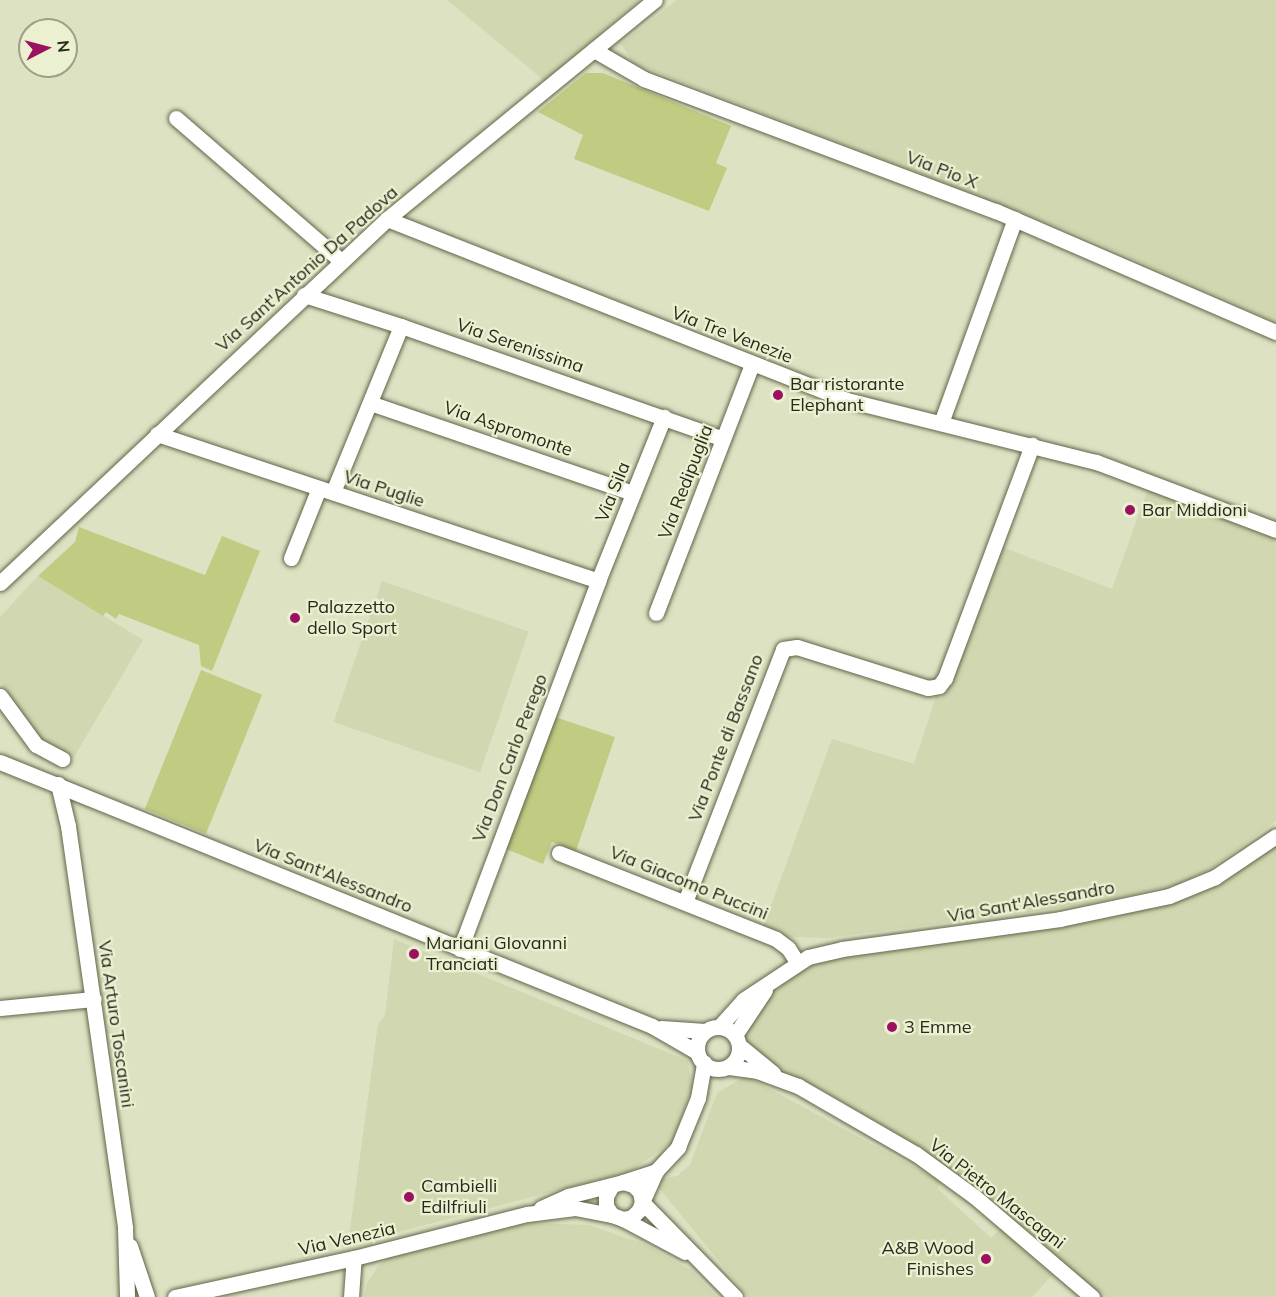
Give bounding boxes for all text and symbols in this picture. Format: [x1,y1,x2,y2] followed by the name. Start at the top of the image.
[18,18,78,78] north arrow
[53,39,74,53] text: N
[903,146,981,194] street label: Via Pio X
[212,182,402,356] street label: Via Sant'Antonio Da Padova
[668,302,796,368] street label: Via Tre Venezie
[454,314,586,378] street label: Via Serenissima
[790,374,904,416] place label: Bar ristorante Elephant
[771,388,785,402] marker: Bar ristorante Elephant
[441,397,575,461] street label: Via Aspromonte
[654,422,718,542] street label: Via Redipuglia
[591,459,635,525] street label: Via Sila
[341,466,427,512] street label: Via Puglie
[1142,499,1247,521] place label: Bar Middioni
[1123,503,1137,517] marker: Bar Middioni
[307,597,397,640] place label: Palazzetto dello Sport
[288,611,302,625] marker: Palazzetto dello Sport
[684,651,768,825] street label: Via Ponte di Bassano
[468,671,552,845] street label: Via Don Carlo Perego
[251,834,415,918] street label: Via Sant'Alessandro
[607,841,771,925] street label: Via Giacomo Puccini
[946,877,1116,927] street label: Via Sant'Alessandro
[426,933,567,976] place label: Mariani GIovanni Tranciati
[94,939,138,1109] street label: Via Arturo Toscanini
[407,947,421,961] marker: Mariani GIovanni Tranciati
[904,1016,971,1038] place label: 3 Emme
[885,1020,899,1034] marker: 3 Emme
[925,1134,1069,1254] street label: Via Pietro Mascagni
[421,1176,497,1218] place label: Cambielli Edilfriuli
[402,1190,416,1204] marker: Cambielli Edilfriuli
[297,1217,397,1261] street label: Via Venezia
[881,1238,974,1280] place label: A&B Wood Finishes
[979,1252,993,1266] marker: A&B Wood Finishes

